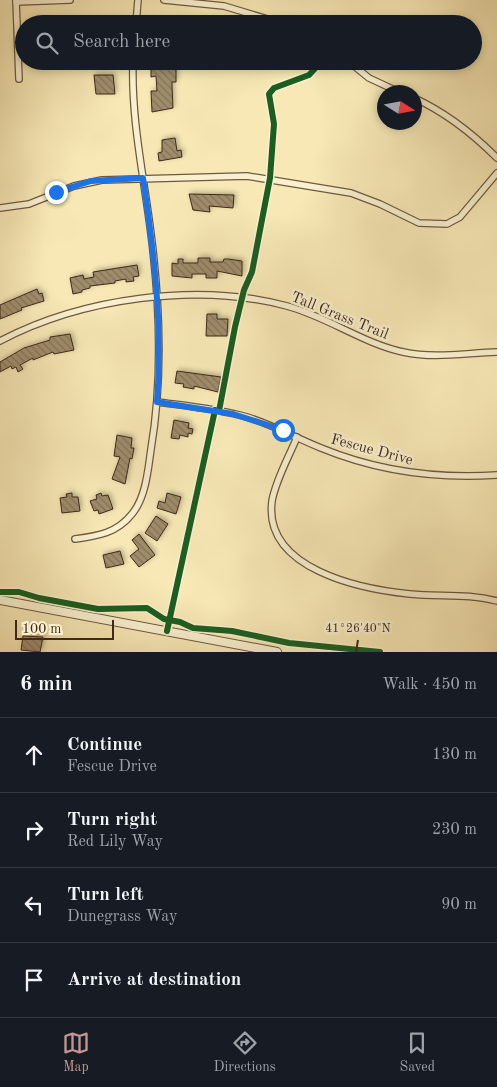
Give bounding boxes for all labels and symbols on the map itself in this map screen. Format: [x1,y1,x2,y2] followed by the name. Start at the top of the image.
[377,85,422,130] north arrow
[45,181,68,204] route end
[289,290,390,343] street label: Tall Grass Trail
[272,419,295,442] route start
[329,432,414,469] street label: Fescue Drive
[15,617,114,640] scale bar
[325,623,391,635] text: 41°26'40"N

